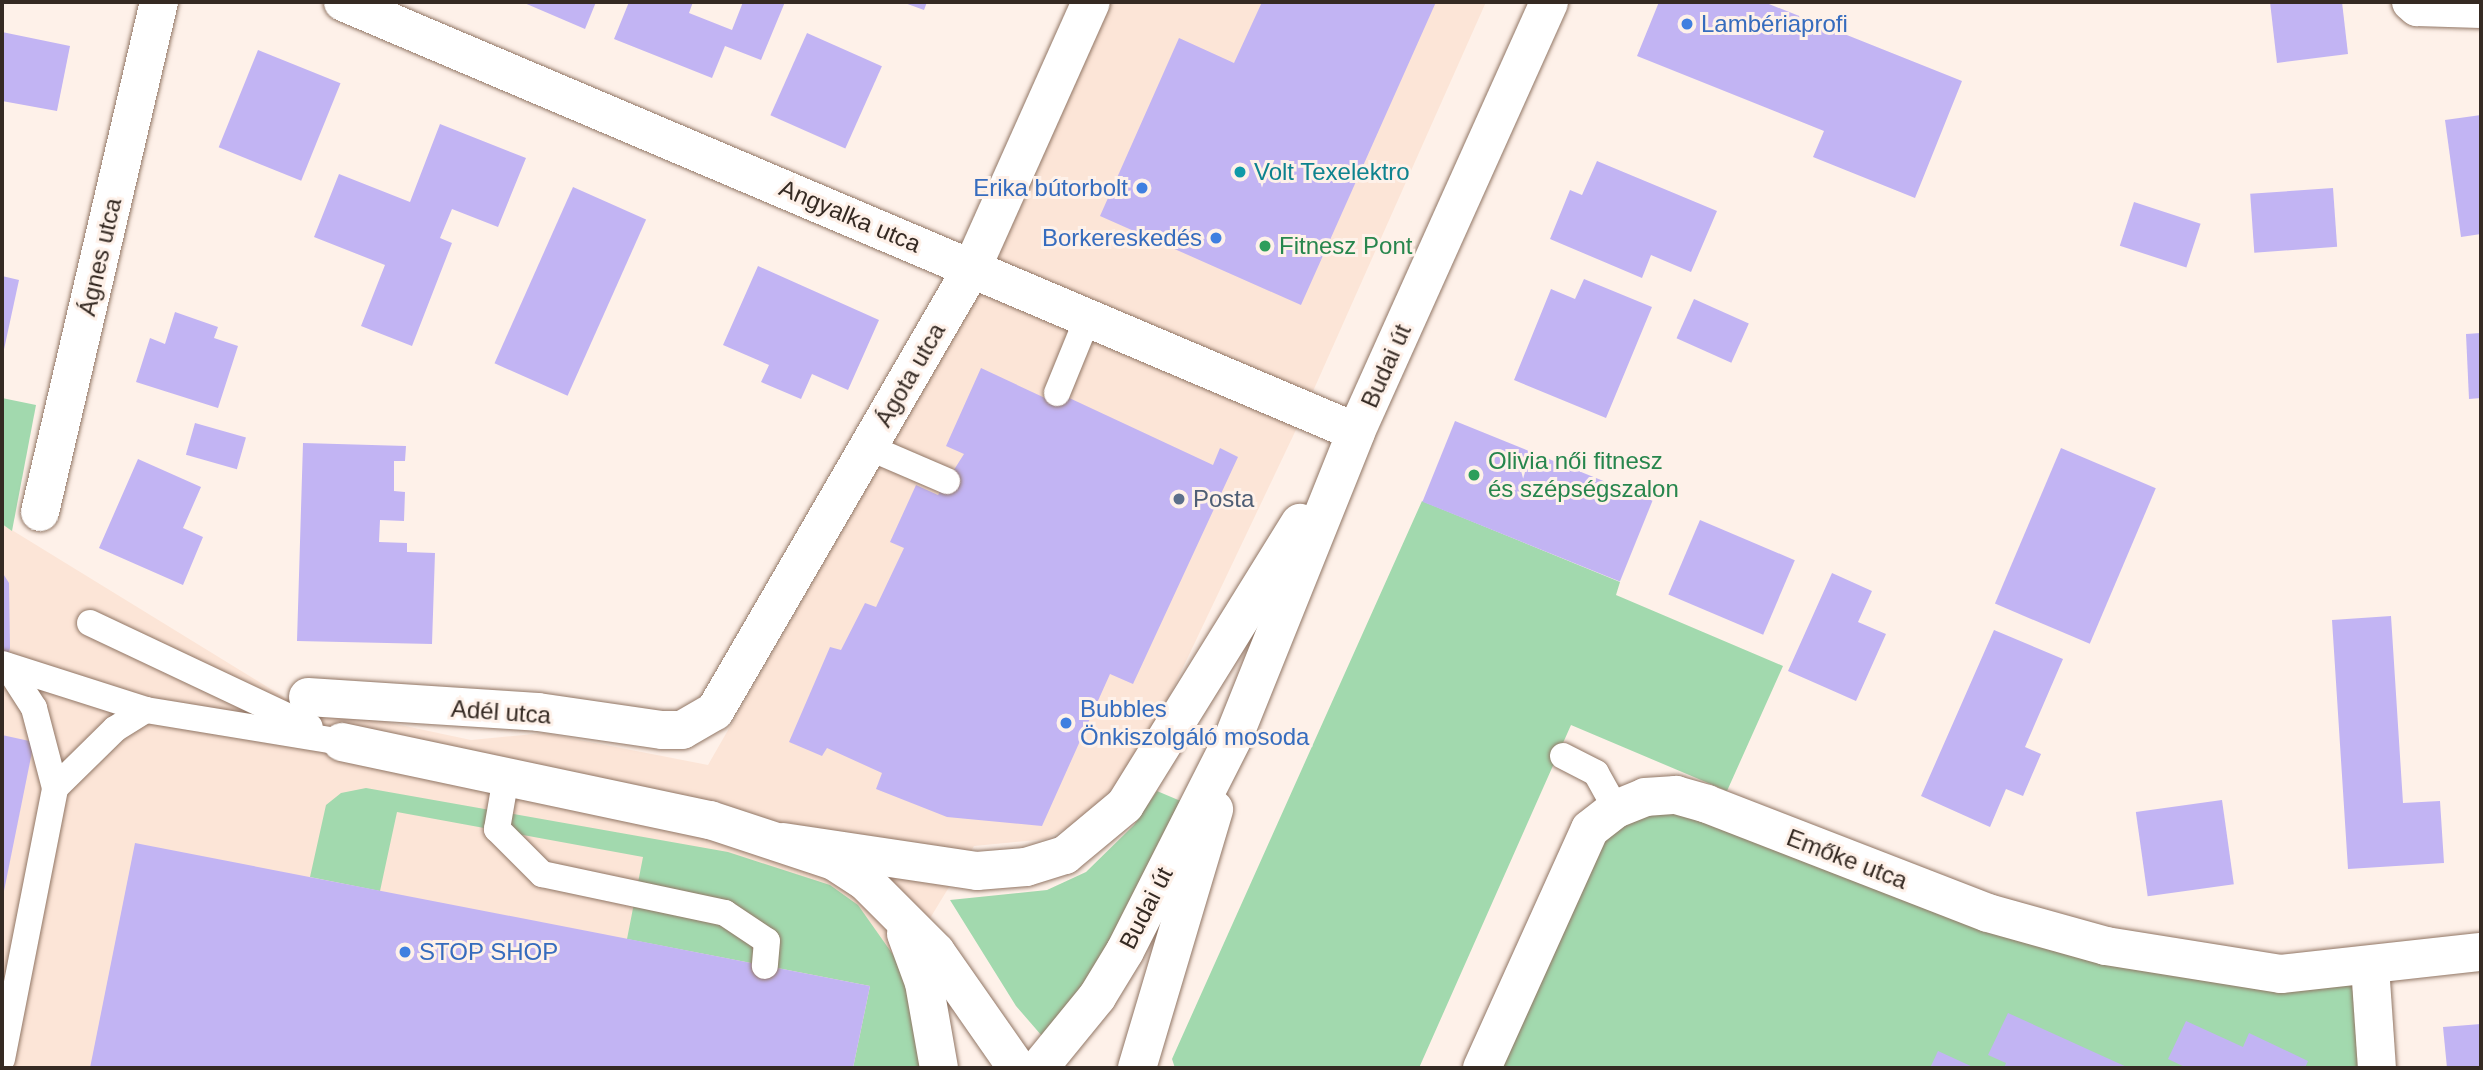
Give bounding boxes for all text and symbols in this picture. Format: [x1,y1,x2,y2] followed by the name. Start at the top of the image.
[1701,10,1848,38] place label: Lambériaprofi
[1679,16,1695,32] marker: Lambériaprofi
[1254,158,1410,186] place label: Volt Texelektro
[1232,164,1248,180] marker: Volt Texelektro
[775,173,925,259] street label: Angyalka utca
[973,174,1128,202] place label: Erika bútorbolt
[1134,180,1150,196] marker: Erika bútorbolt
[72,195,128,319] street label: Ágnes utca
[1042,224,1202,252] place label: Borkereskedés
[1208,230,1224,246] marker: Borkereskedés
[1279,232,1412,260] place label: Fitnesz Pont
[1257,238,1273,254] marker: Fitnesz Pont
[869,318,951,432] street label: Ágota utca
[1355,320,1417,412] street label: Budai út
[1488,447,1679,503] place label: Olivia női fitnesz és szépségszalon
[1466,467,1482,483] marker: Olivia női fitnesz és szépségszalon
[1193,485,1254,513] place label: Posta
[1171,491,1187,507] marker: Posta
[450,694,552,730] street label: Adél utca
[1080,695,1309,751] place label: Bubbles Önkiszolgáló mosoda
[1058,715,1074,731] marker: Bubbles Önkiszolgáló mosoda
[1783,823,1911,895] street label: Emőke utca
[1113,862,1179,954] street label: Budai út
[419,938,559,966] place label: STOP SHOP
[397,944,413,960] marker: STOP SHOP

